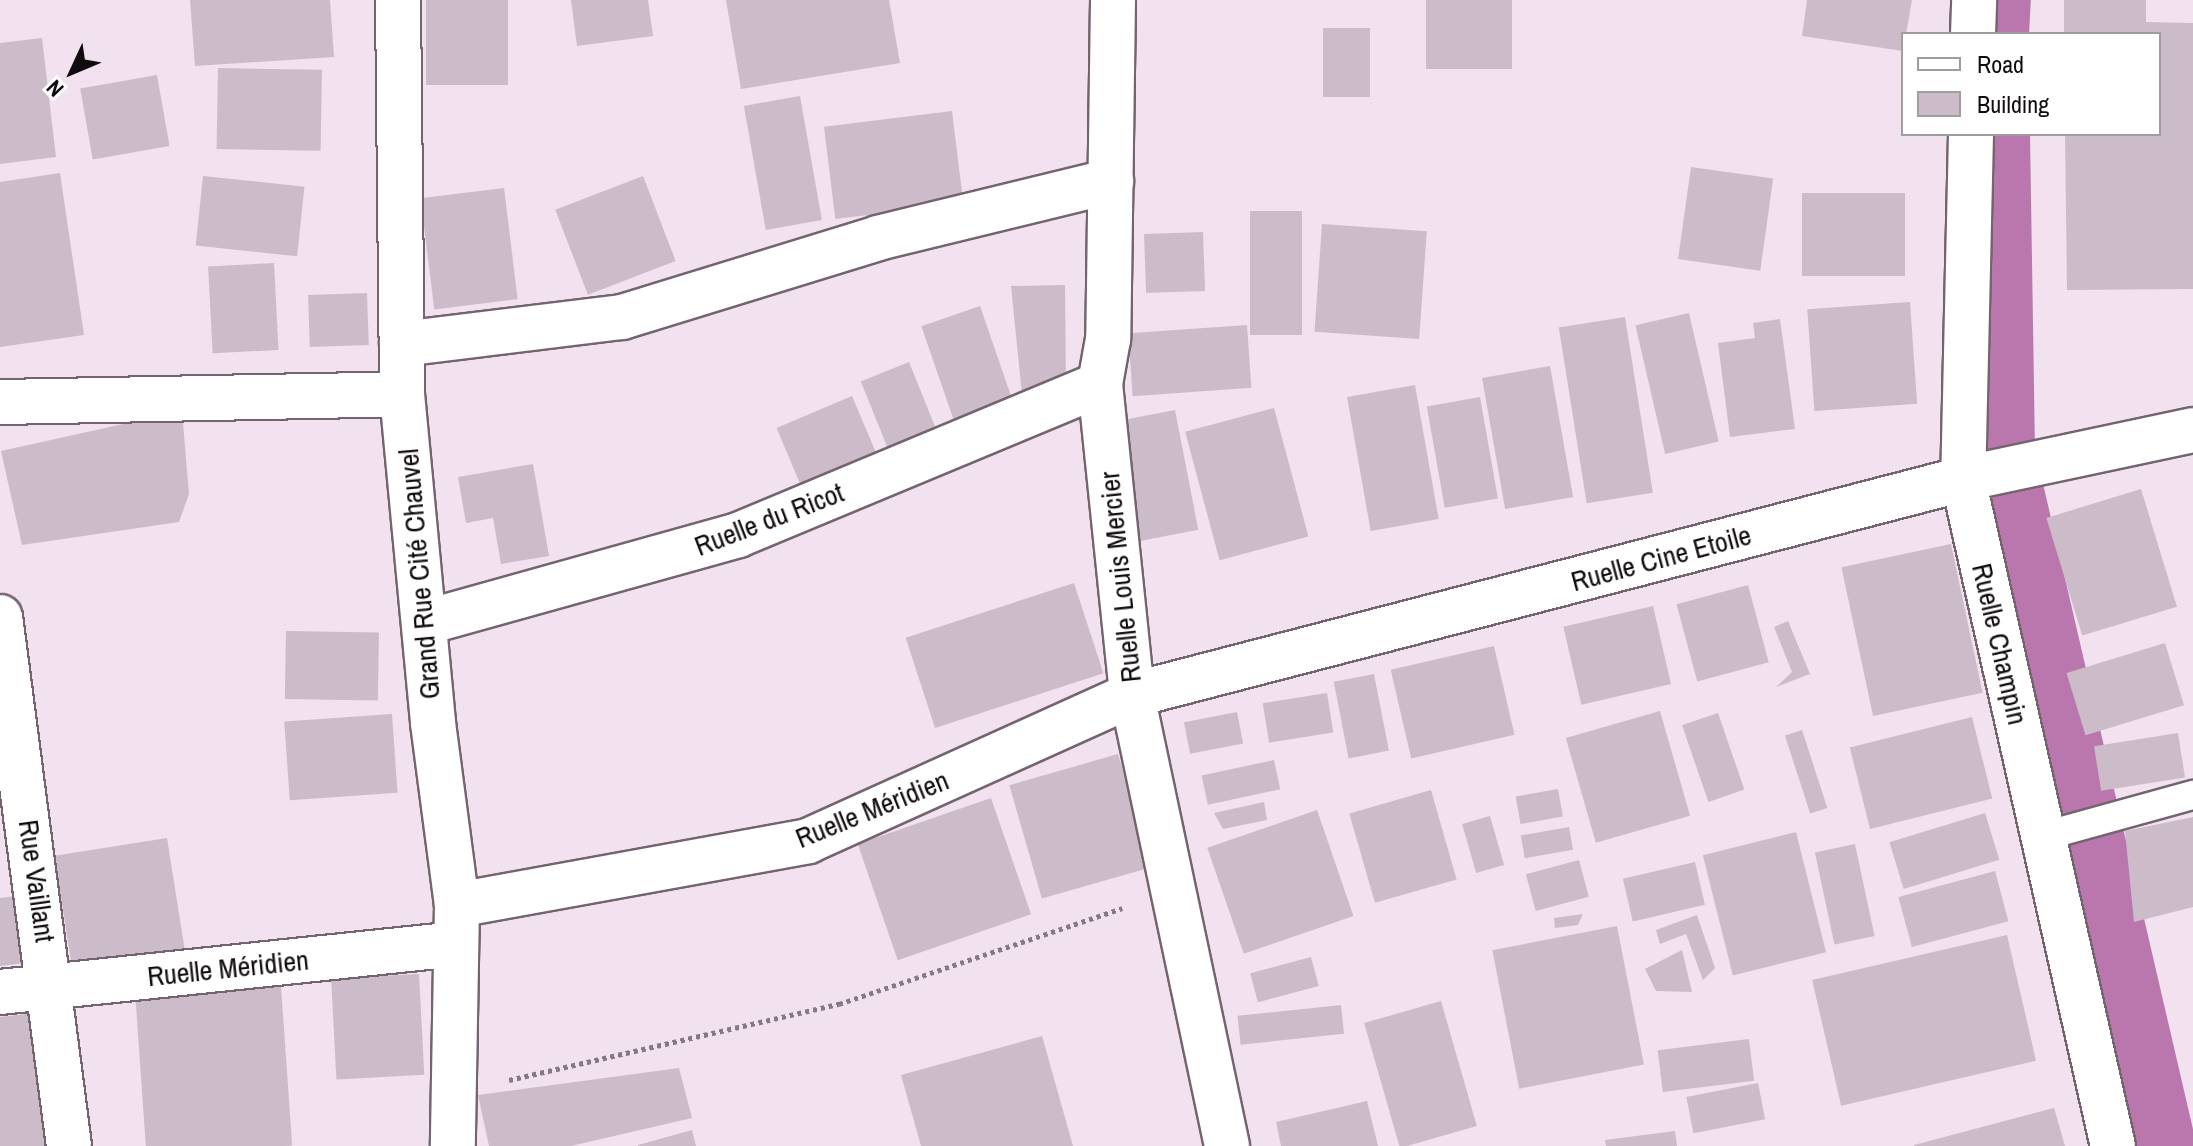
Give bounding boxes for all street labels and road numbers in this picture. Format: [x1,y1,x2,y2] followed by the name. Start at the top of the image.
[391,447,447,701] street label: Grand Rue Cité Chauvel
[1092,470,1148,684] street label: Ruelle Louis Mercier
[690,475,848,563] street label: Ruelle du Ricot
[1567,518,1755,598] street label: Ruelle Cine Etoile
[1965,560,2035,728] street label: Ruelle Champin
[791,763,953,855] street label: Ruelle Méridien
[12,818,62,944] street label: Rue Vaillant
[146,943,310,993] street label: Ruelle Méridien

